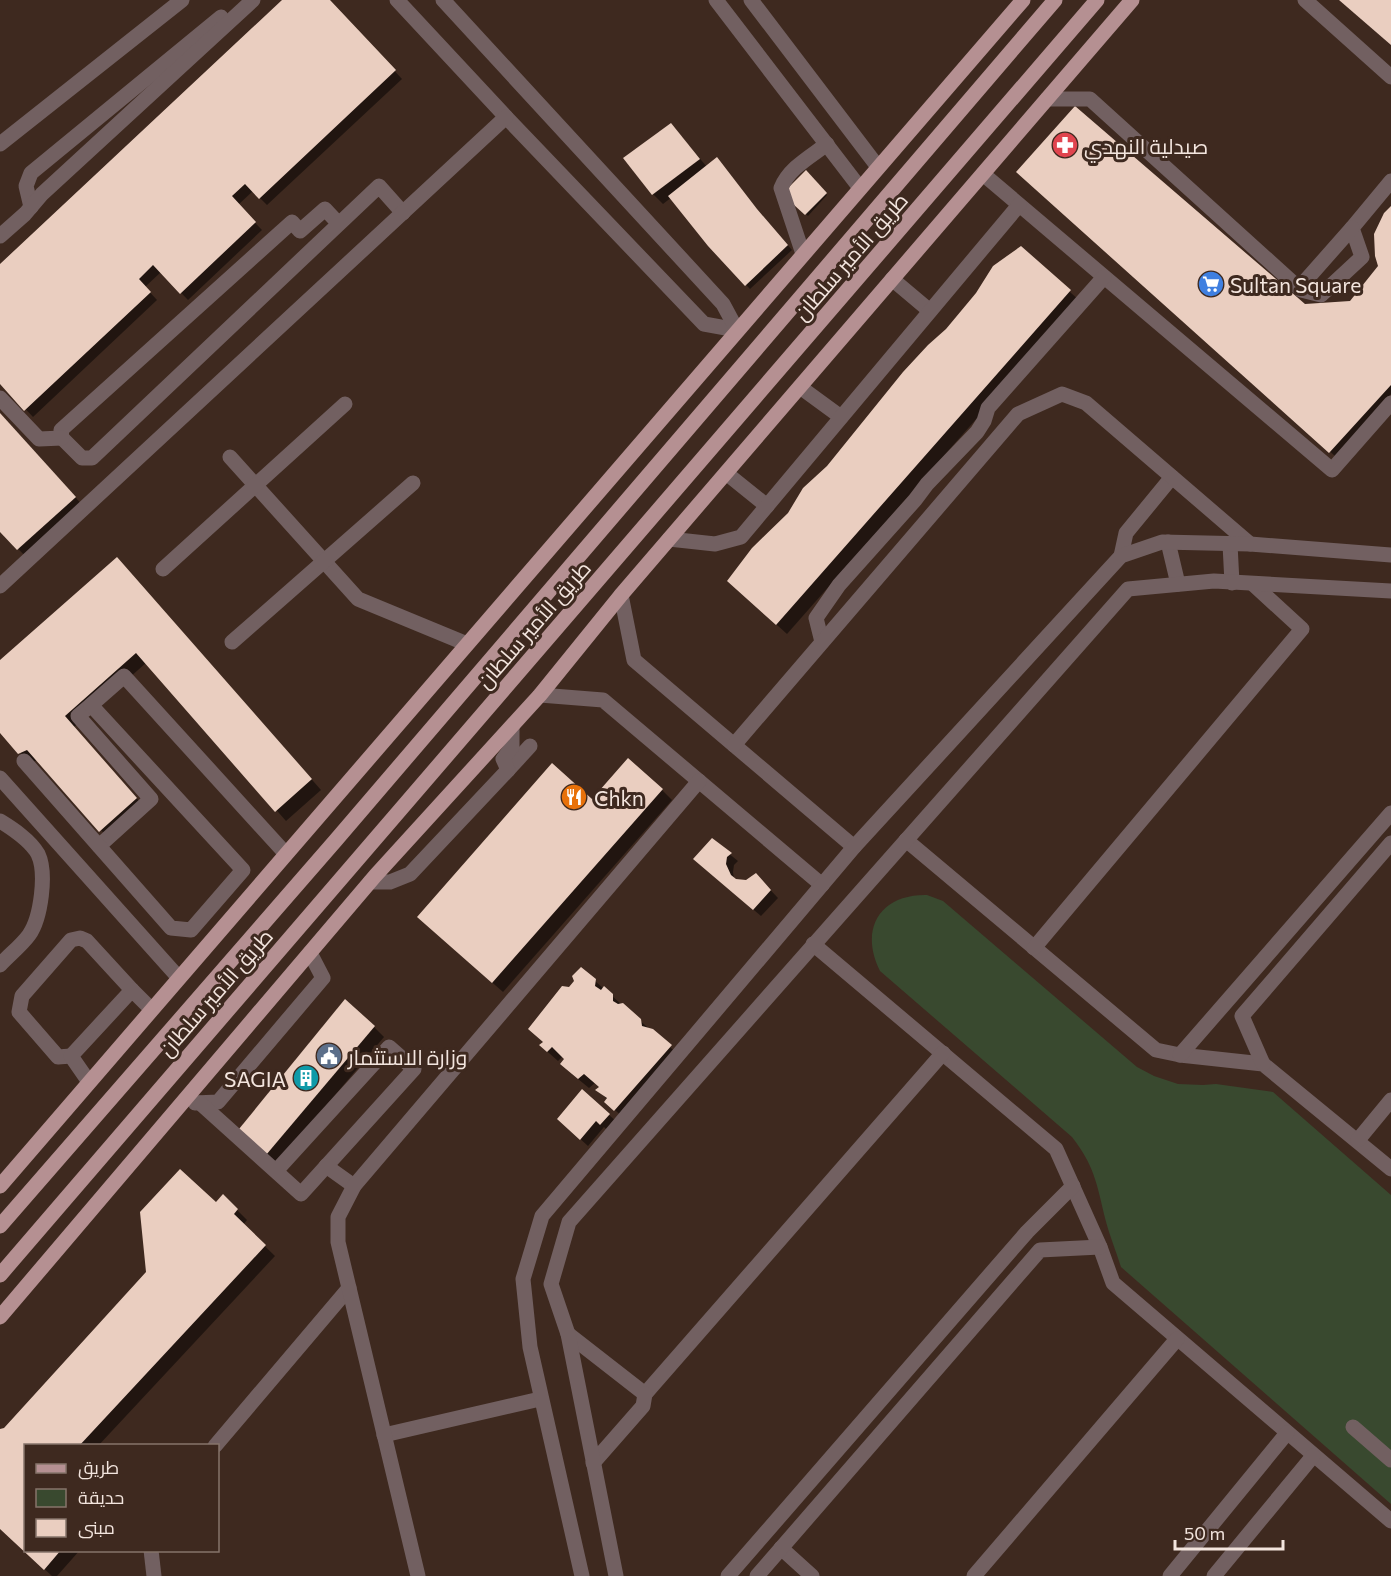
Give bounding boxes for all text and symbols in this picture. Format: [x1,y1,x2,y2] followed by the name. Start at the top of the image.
[1050,130,1080,160] pharmacy icon: صيدلية النهدي
[1084,133,1208,163] place label: صيدلية النهدي
[788,187,914,326] street label: طريق الأمير سلطان
[1196,269,1226,299] supermarket icon: Sultan Square
[1230,272,1361,297] place label: Sultan Square
[471,555,597,694] street label: طريق الأمير سلطان
[559,782,589,812] restaurant icon: Chkn
[594,785,644,810] place label: Chkn
[153,923,279,1062] street label: طريق الأمير سلطان
[314,1041,344,1071] public building icon: وزارة الاستثمار
[347,1044,467,1070] place label: وزارة الاستثمار
[291,1063,321,1093] building icon: SAGIA
[224,1066,286,1091] place label: SAGIA
[24,1444,219,1552] legend
[78,1456,119,1480] text: طريق
[78,1486,124,1508] text: حديقة
[1175,1513,1283,1551] scale bar
[78,1516,115,1539] text: مبنى
[1184,1522,1225,1544] text: 50 m

